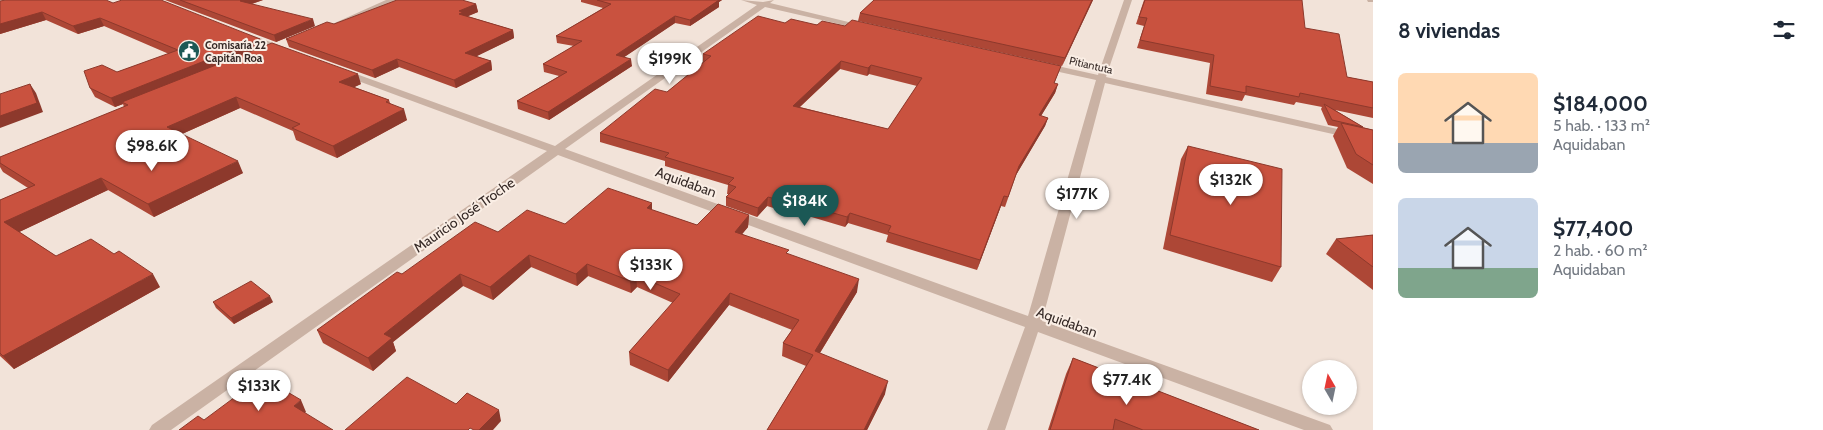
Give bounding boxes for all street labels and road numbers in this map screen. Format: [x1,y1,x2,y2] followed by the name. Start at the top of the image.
[1068,53,1115,77] street label: Pitiantuta
[653,163,719,201] street label: Aquidaban
[410,173,518,257] street label: Mauricio José Troche
[1034,303,1100,341] street label: Aquidaban

